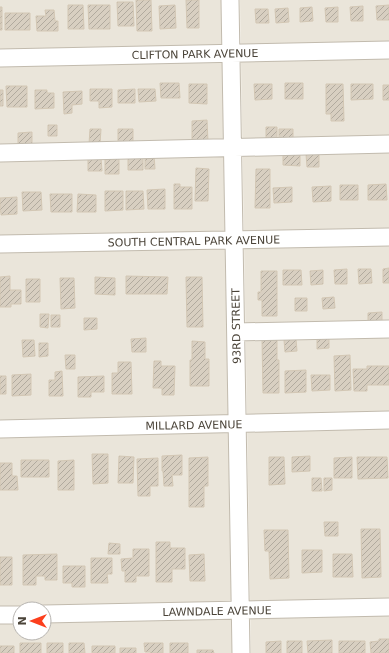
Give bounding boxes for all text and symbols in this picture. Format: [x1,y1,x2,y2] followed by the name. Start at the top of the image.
[132,47,258,62] street label: CLIFTON PARK AVENUE
[108,233,280,250] street label: SOUTH CENTRAL PARK AVENUE
[229,288,244,364] street label: 93RD STREET
[145,418,243,433] street label: MILLARD AVENUE
[12,601,52,641] north arrow
[162,604,272,619] street label: LAWNDALE AVENUE
[16,616,29,626] text: N

